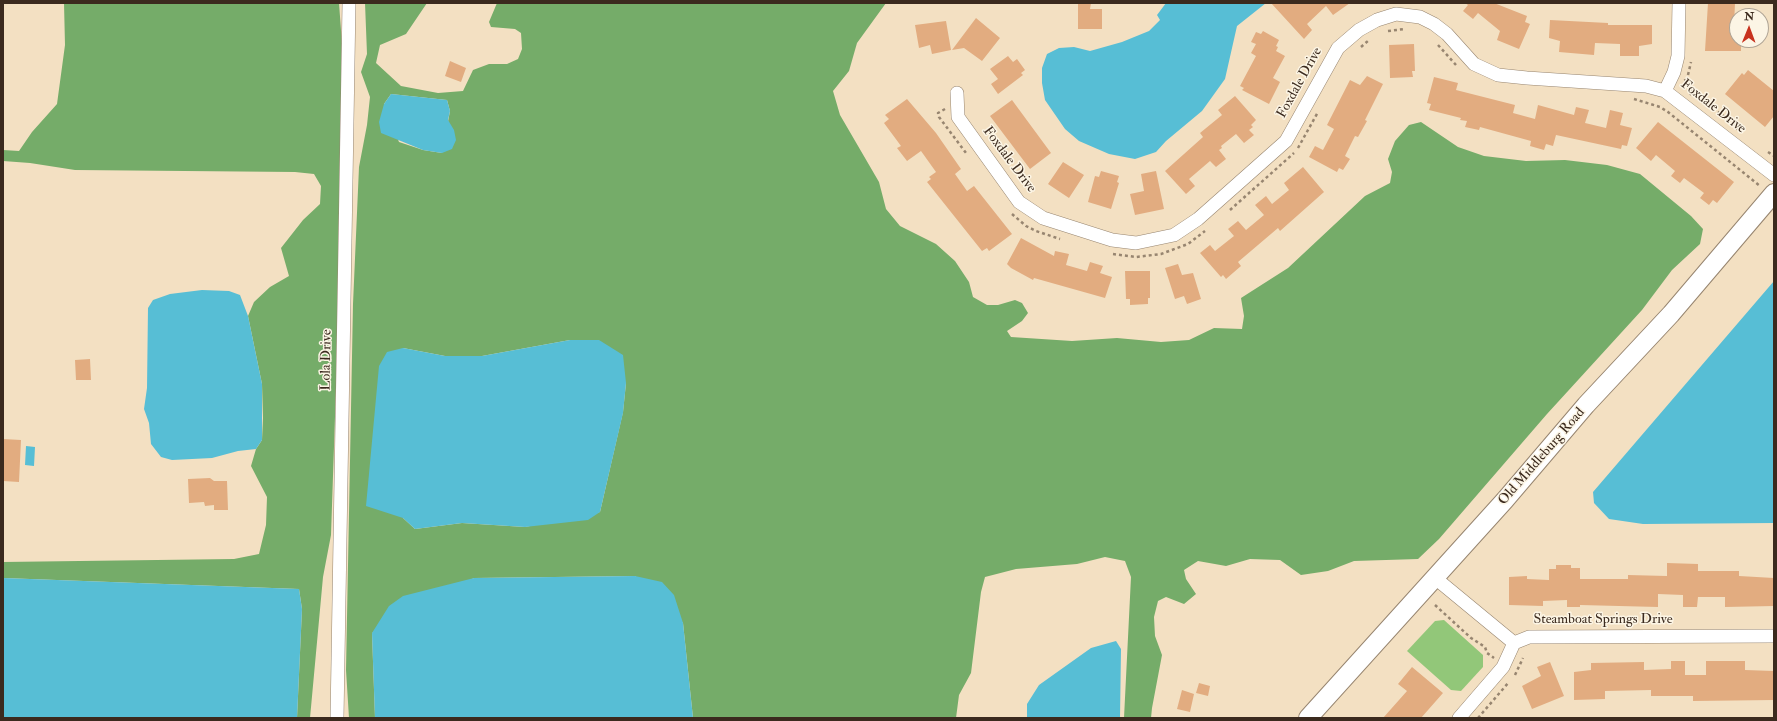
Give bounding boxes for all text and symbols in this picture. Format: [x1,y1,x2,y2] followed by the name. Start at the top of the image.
[1729,8,1769,48] north arrow
[1744,10,1754,23] text: N
[1274,45,1326,121] street label: Foxdale Drive
[1677,76,1749,138] street label: Foxdale Drive
[979,124,1039,196] street label: Foxdale Drive
[318,329,336,391] street label: Lola Drive
[1495,405,1589,509] street label: Old Middleburg Road
[1533,612,1673,628] street label: Steamboat Springs Drive

